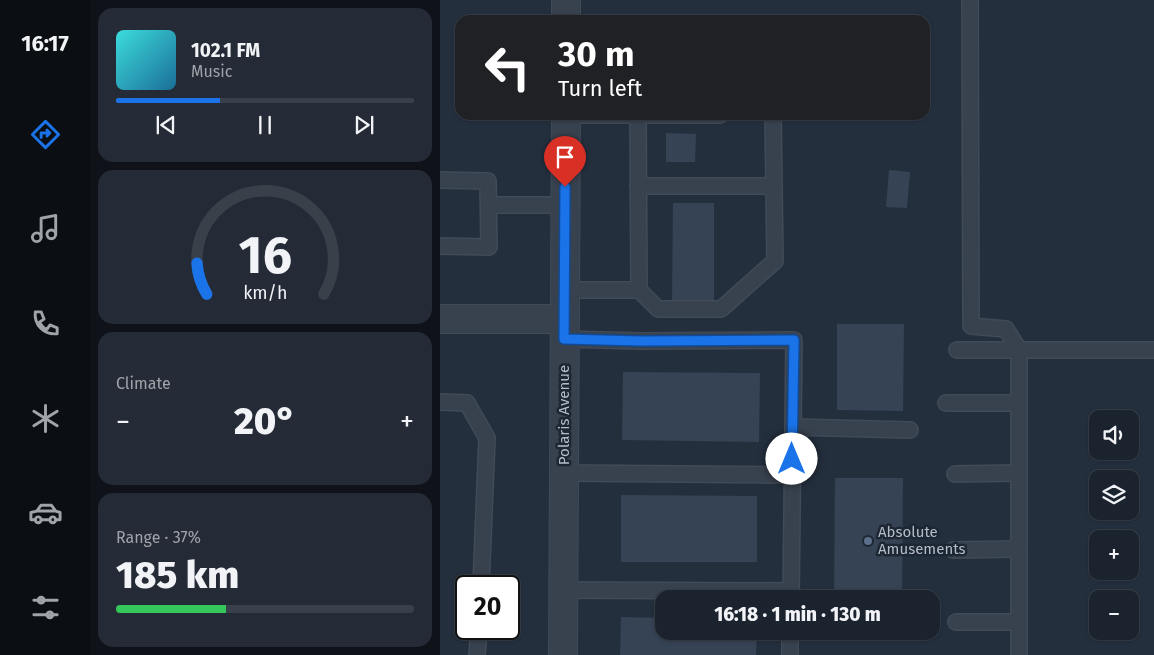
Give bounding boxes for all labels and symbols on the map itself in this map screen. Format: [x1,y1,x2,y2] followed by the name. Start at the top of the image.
[544,136,586,187] pin
[555,365,573,465] street label: Polaris Avenue
[765,432,817,484] position arrow
[878,523,966,558] place label: Absolute Amusements
[862,535,874,547] marker: Absolute Amusements
[455,575,520,640] speed limit sign: 20

